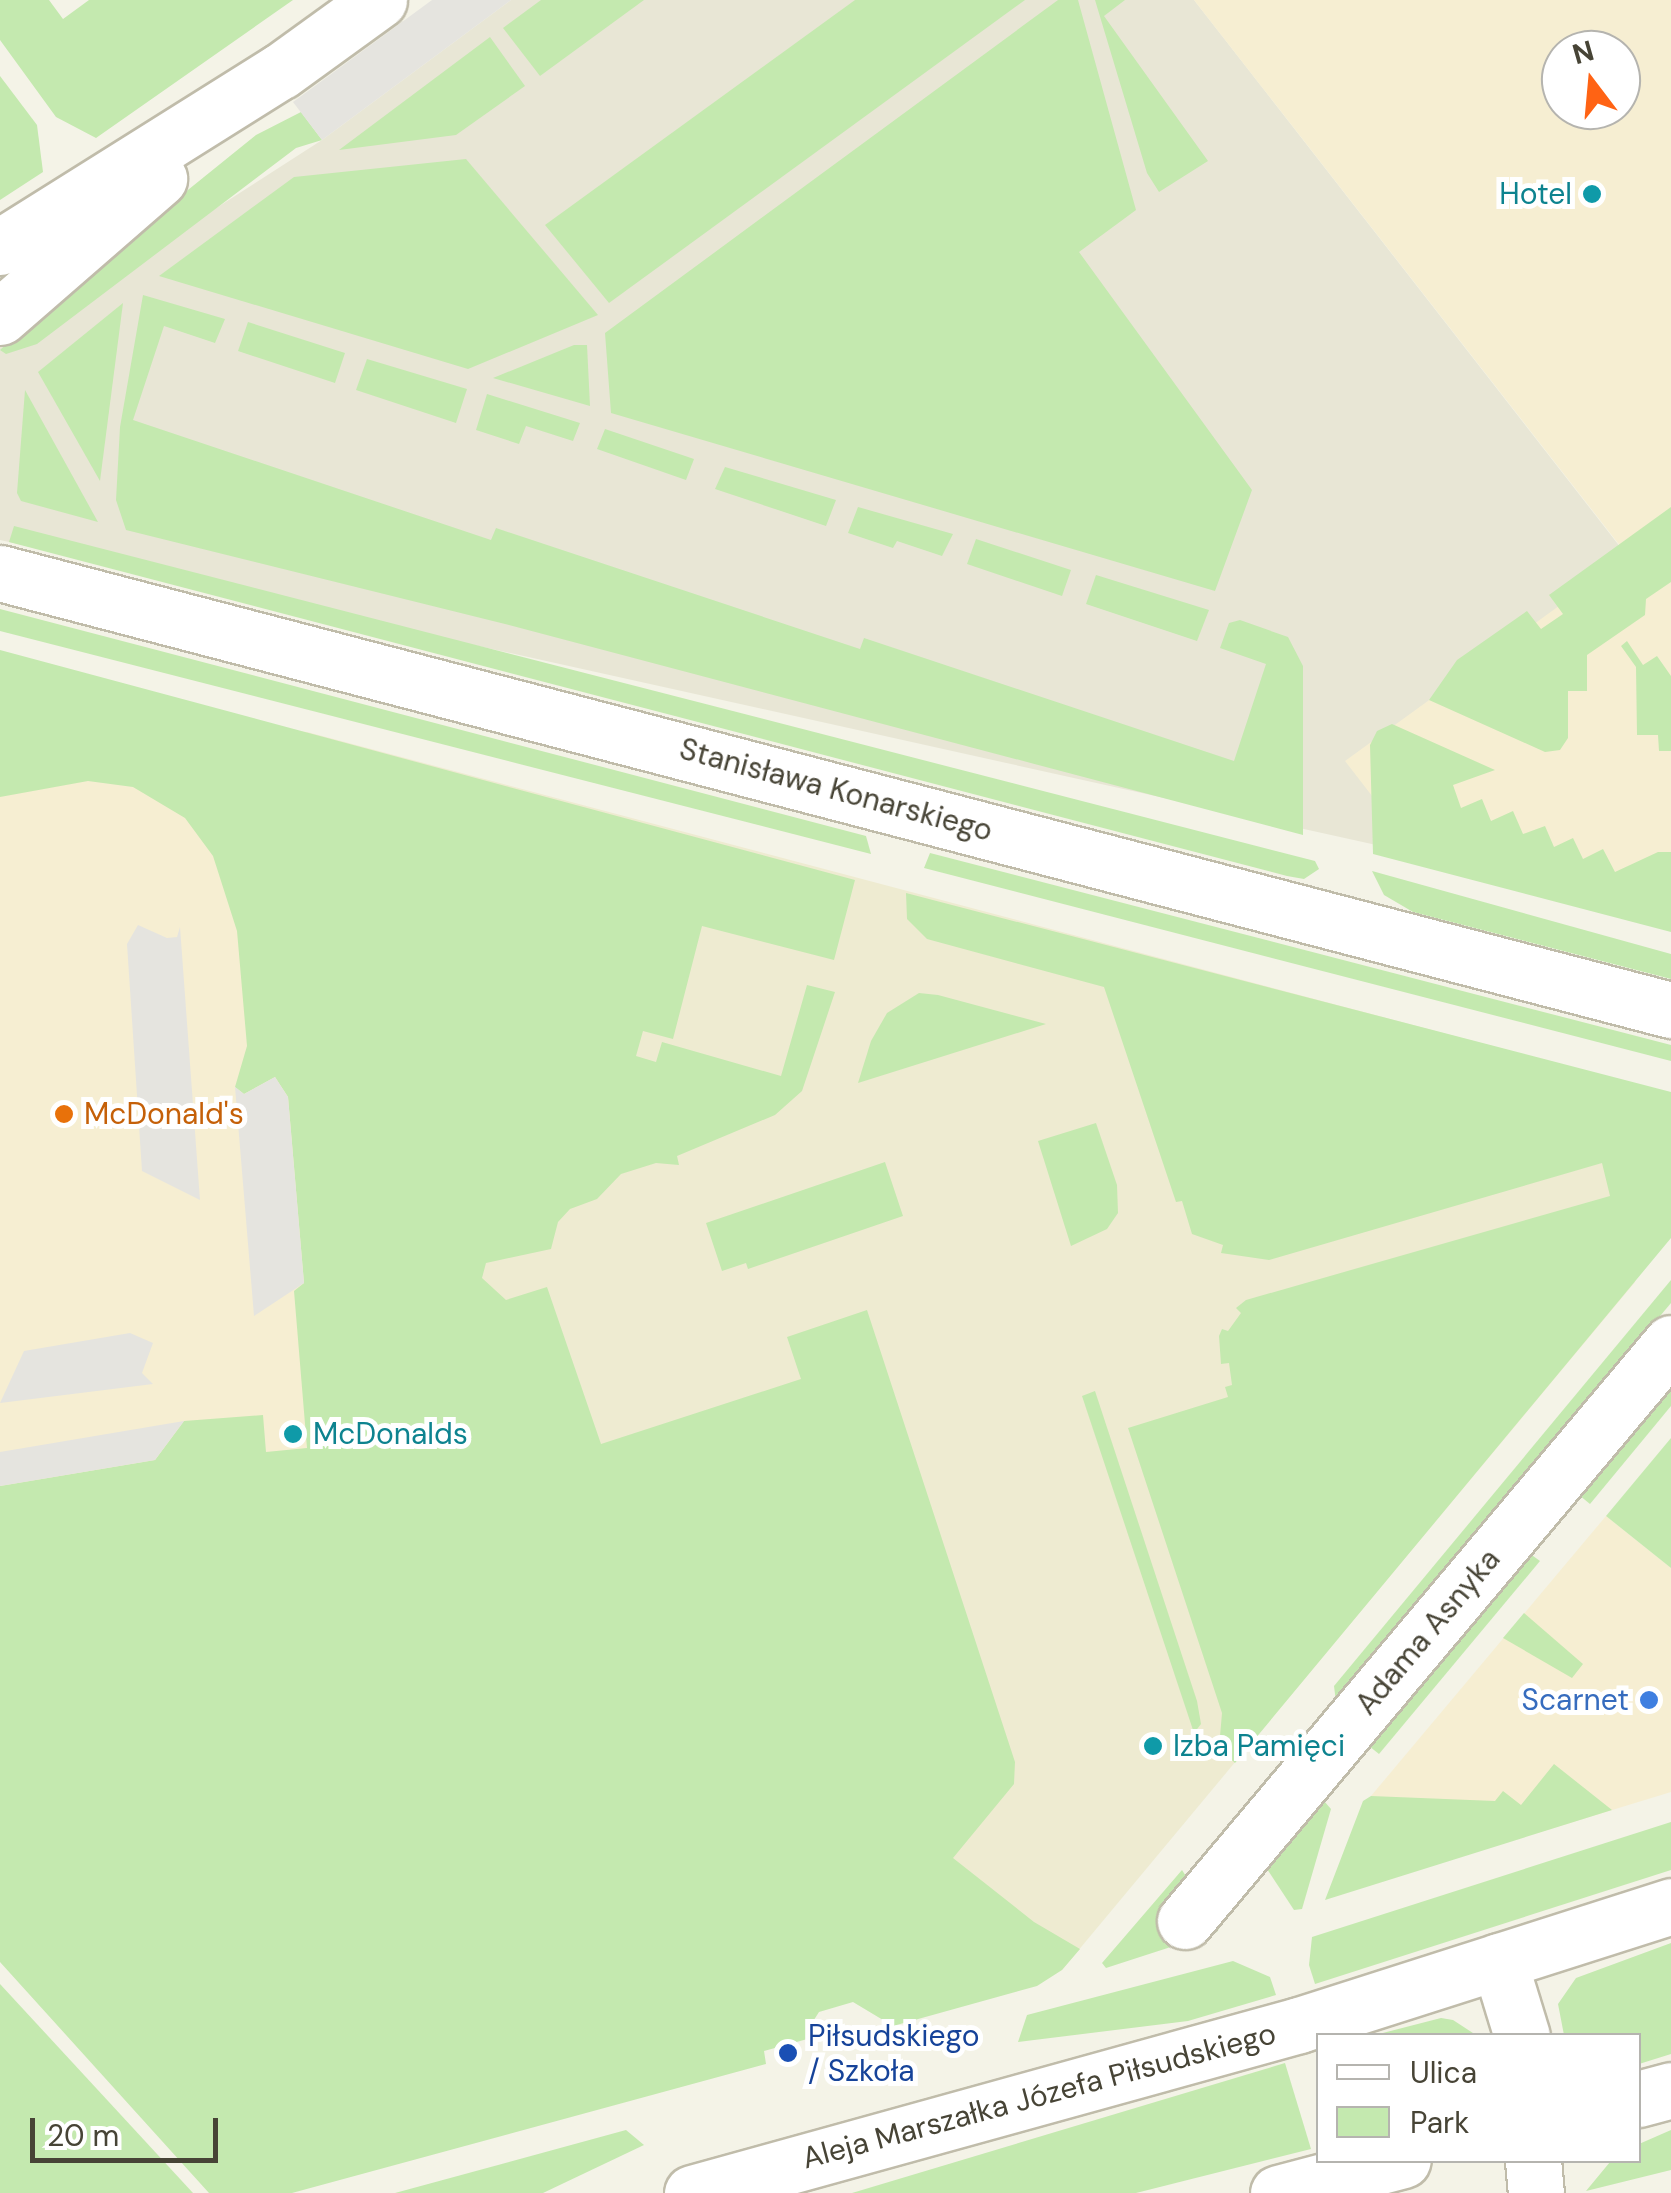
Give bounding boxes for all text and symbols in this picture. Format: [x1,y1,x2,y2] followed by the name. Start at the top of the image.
[1541,30,1641,130] north arrow
[1568,32,1598,73] text: N
[1499,176,1572,212] place label: Hotel
[1581,183,1603,205] marker: Hotel
[676,731,996,849] street label: Stanisława Konarskiego
[84,1096,244,1132] place label: McDonald's
[53,1103,75,1125] marker: McDonald's
[313,1416,468,1452] place label: McDonalds
[282,1423,304,1445] marker: McDonalds
[1348,1542,1508,1722] street label: Adama Asnyka
[1522,1682,1629,1718] place label: Scarnet
[1638,1689,1660,1711] marker: Scarnet
[1173,1728,1345,1764] place label: Izba Pamięci
[1142,1735,1164,1757] marker: Izba Pamięci
[798,2015,1280,2177] street label: Aleja Marszałka Józefa Piłsudskiego
[808,2018,979,2088] place label: Piłsudskiego / Szkoła
[1316,2033,1641,2163] legend
[777,2042,799,2064] marker: Piłsudskiego / Szkoła
[1410,2053,1477,2092] text: Ulica
[35,2098,222,2160] scale bar
[1410,2103,1469,2142] text: Park
[47,2116,119,2155] text: 20 m

